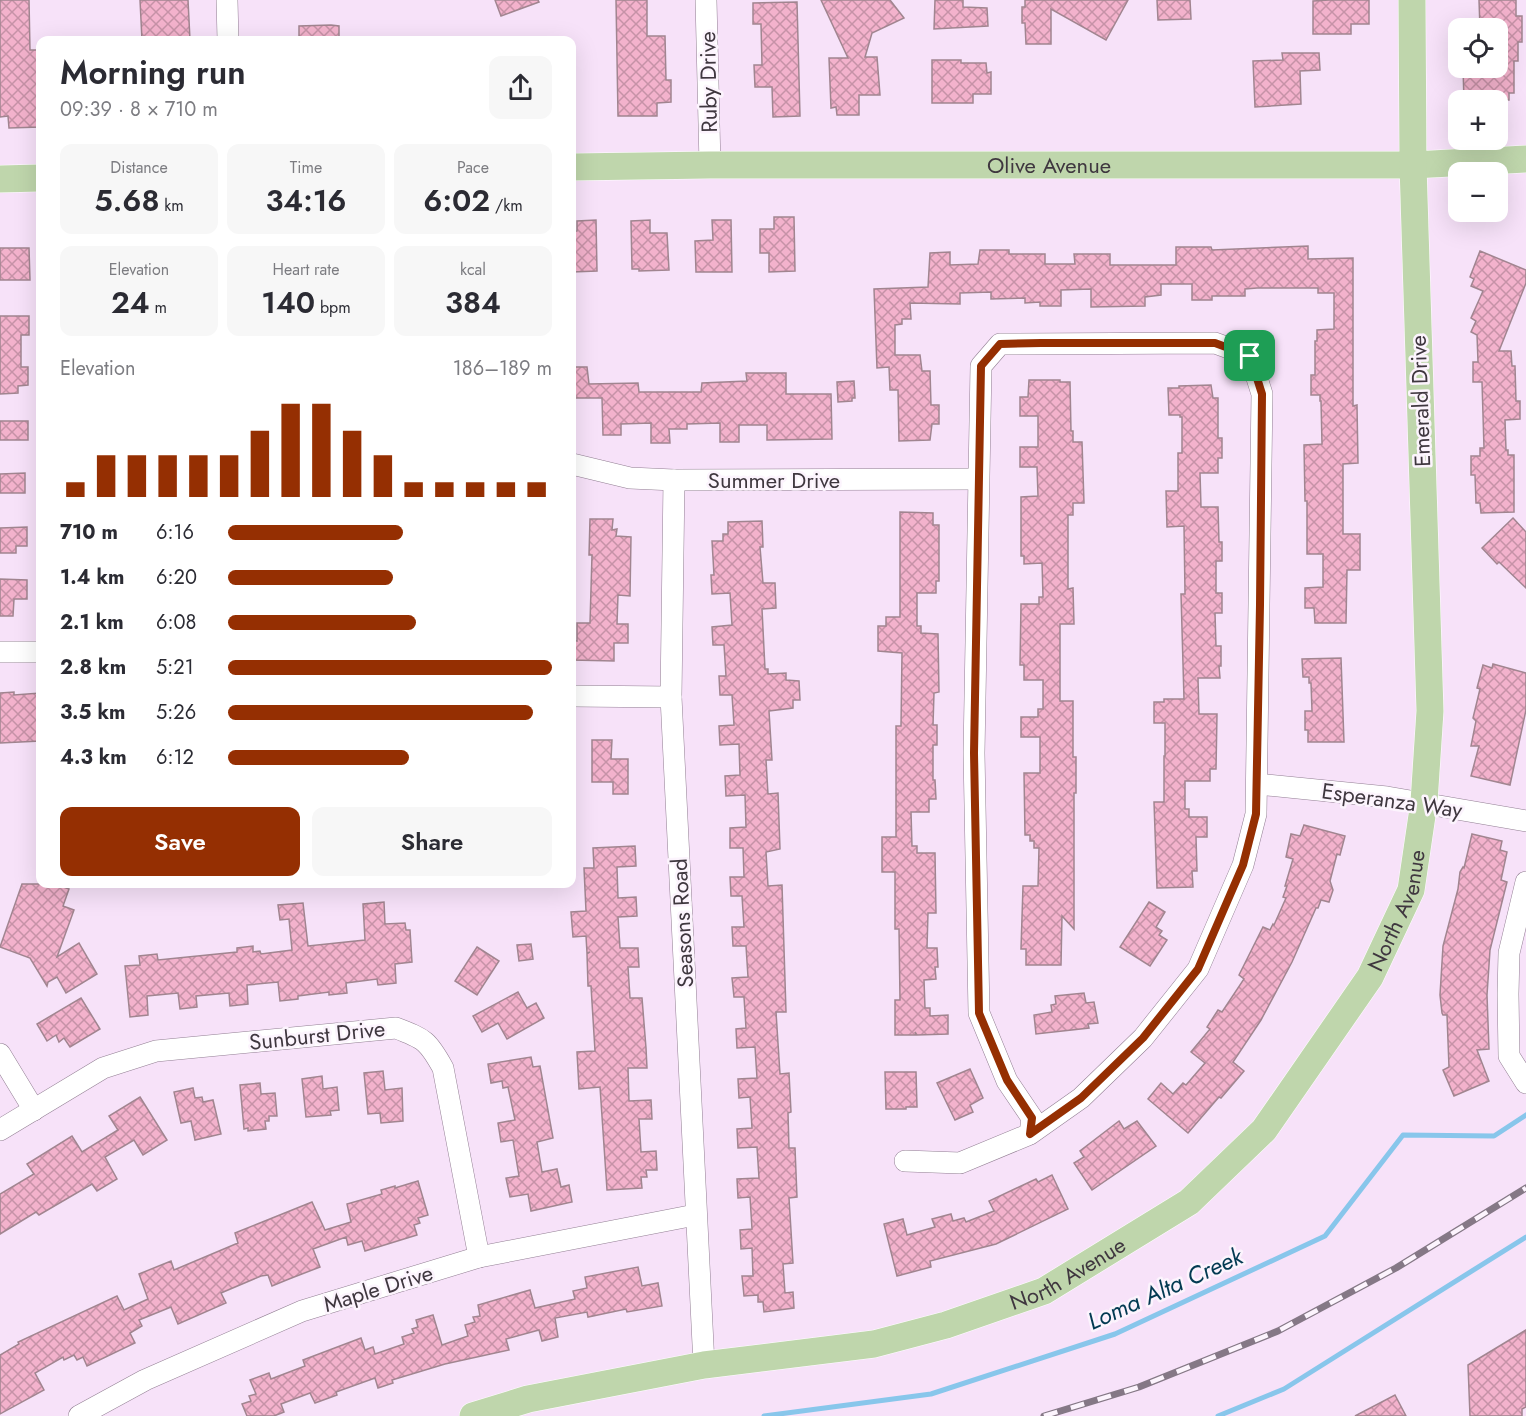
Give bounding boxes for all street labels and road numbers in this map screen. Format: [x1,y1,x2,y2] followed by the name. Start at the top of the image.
[691,31,725,133] street label: Ruby Drive
[987,149,1111,181] street label: Olive Avenue
[1402,335,1438,467] street label: Emerald Drive
[708,464,840,496] street label: Summer Drive
[1320,774,1465,826] street label: Esperanza Way
[1359,847,1433,976] street label: North Avenue
[663,858,701,988] street label: Seasons Road
[247,1012,387,1058] street label: Sunburst Drive
[1005,1229,1132,1318] street label: North Avenue
[319,1256,437,1320] street label: Maple Drive

